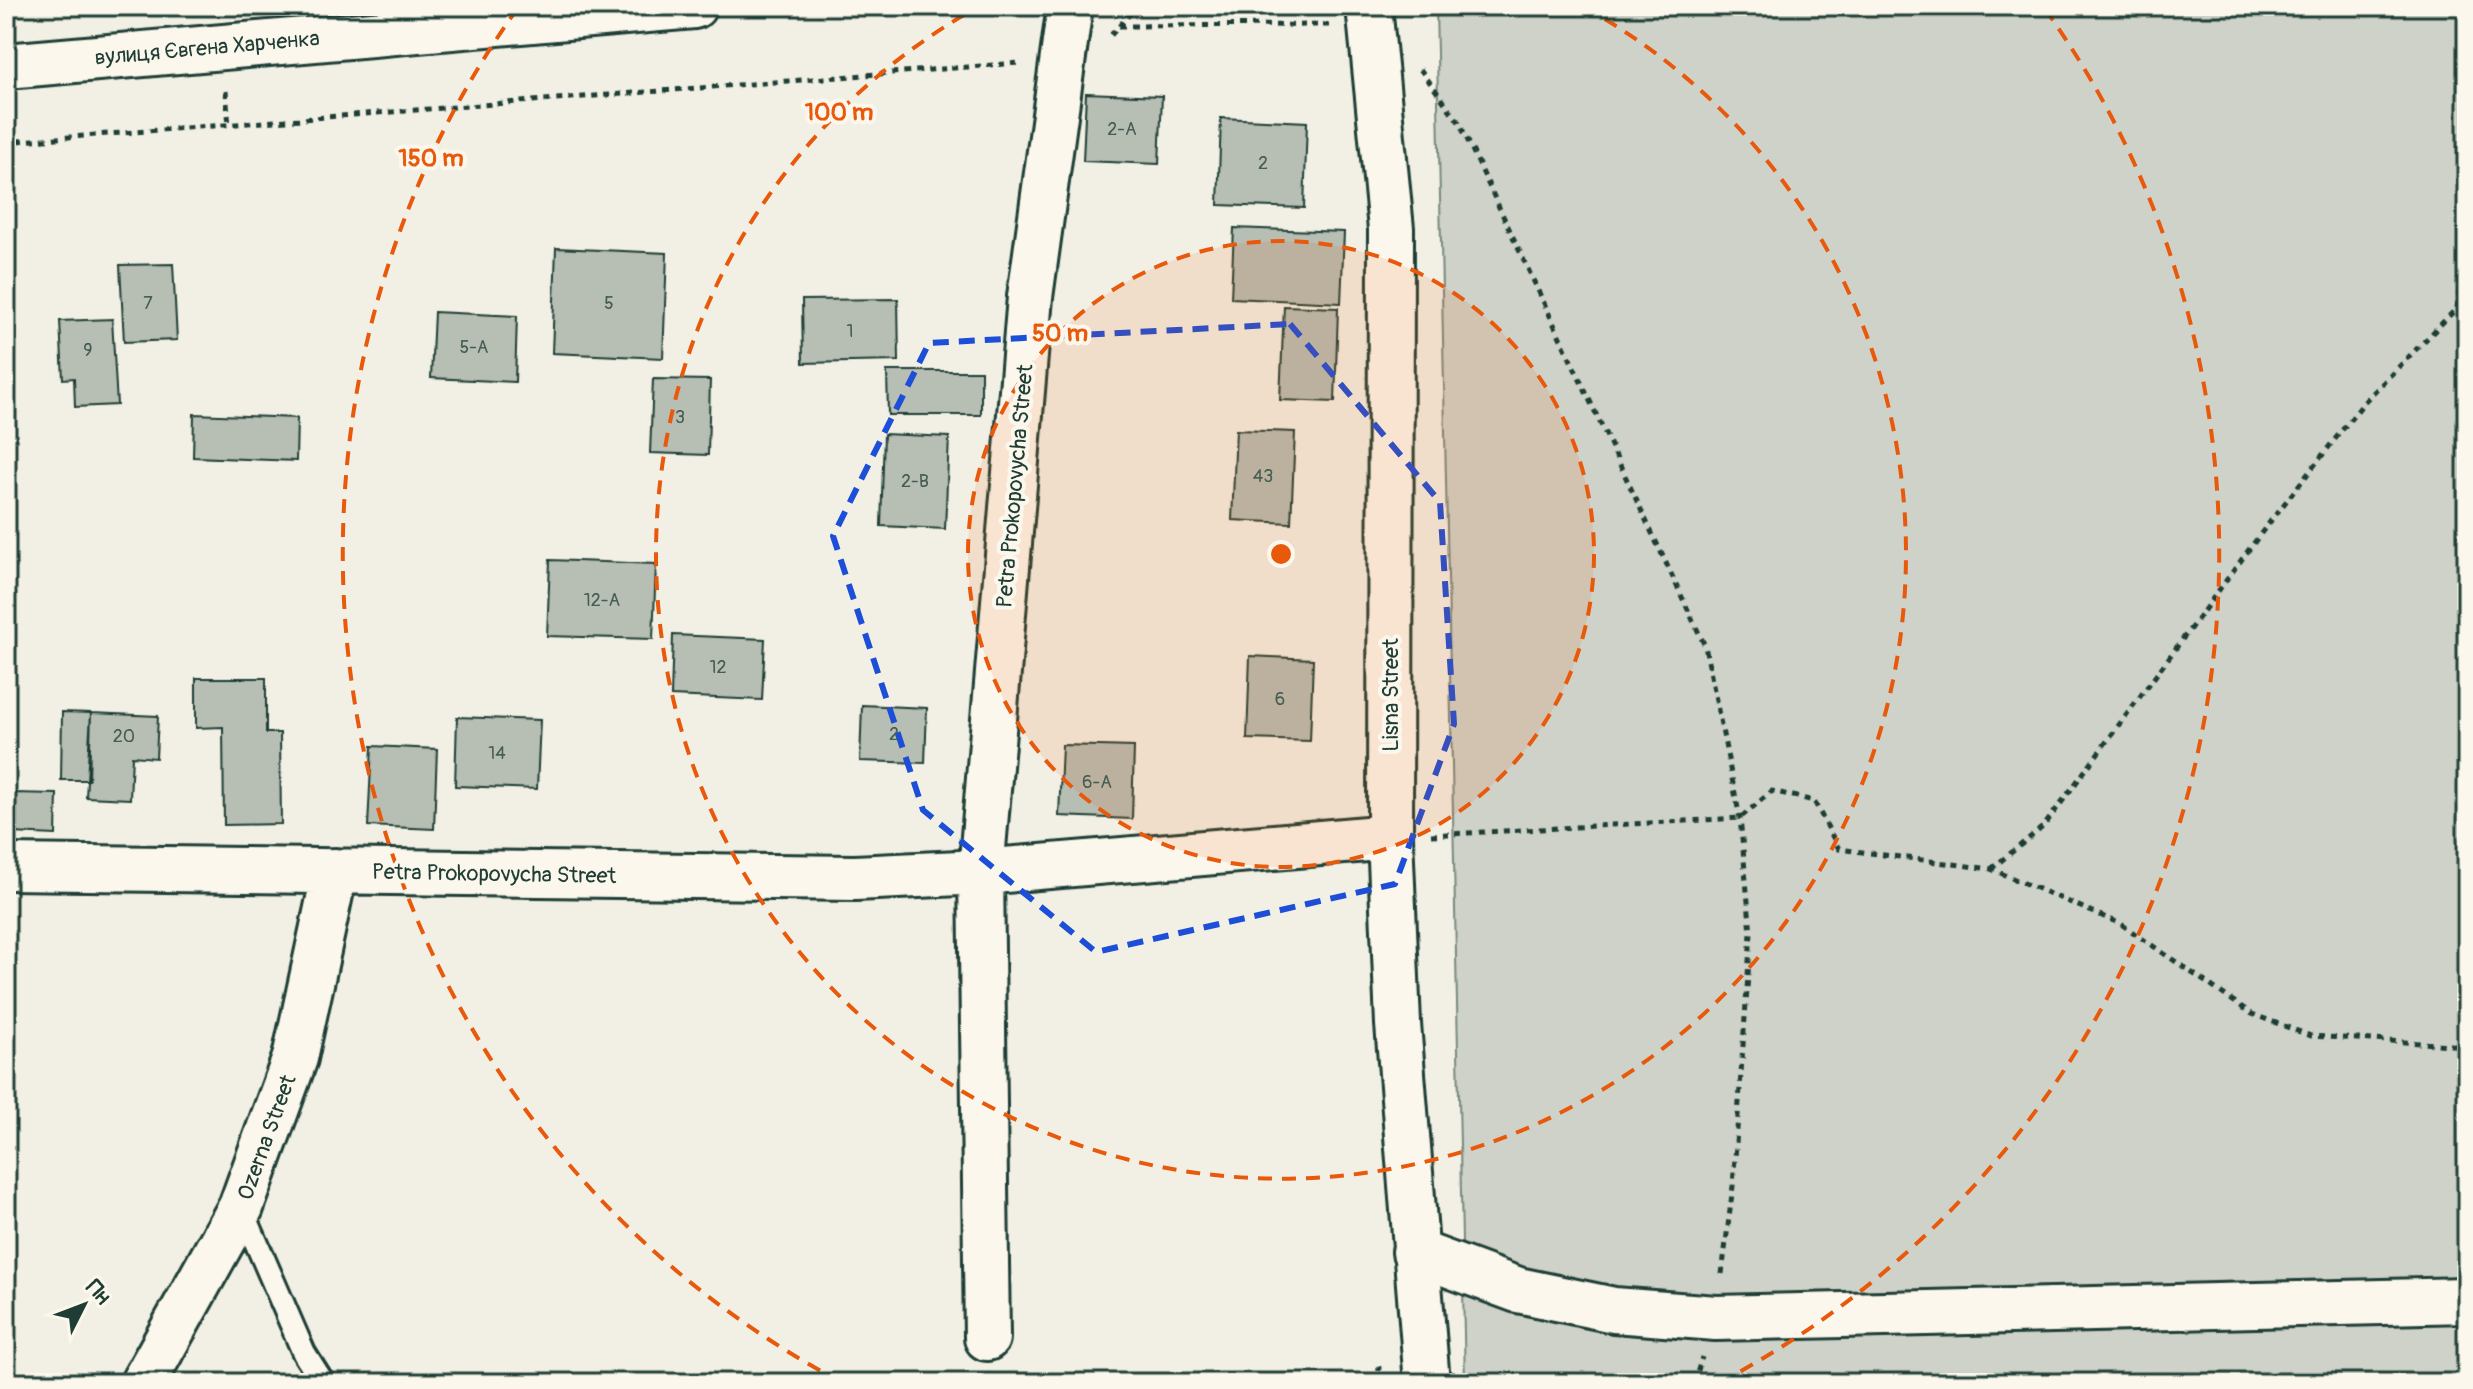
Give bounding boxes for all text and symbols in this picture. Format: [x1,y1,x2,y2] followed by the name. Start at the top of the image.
[93,24,321,72] street label: вулиця Євгена Харченка
[805,98,873,127] text: 100 m
[1107,118,1137,141] house number: 2-А
[398,144,464,173] text: 150 m
[1258,152,1268,175] house number: 2
[143,292,153,315] house number: 7
[604,292,614,315] house number: 5
[1032,319,1088,348] text: 50 m
[846,320,854,343] house number: 1
[459,336,489,359] house number: 5-А
[83,339,93,362] house number: 9
[990,363,1040,609] street label: Petra Prokopovycha Street
[675,406,685,429] house number: 3
[1253,465,1273,488] house number: 43
[901,470,929,493] house number: 2-В
[1267,540,1295,568] centre of rings
[584,589,621,612] house number: 12-А
[1377,638,1405,752] street label: Lisna Street
[709,656,727,679] house number: 12
[1275,688,1285,711] house number: 6
[889,723,899,746] house number: 2
[113,725,135,748] house number: 20
[488,742,506,765] house number: 14
[1082,771,1112,794] house number: 6-А
[371,858,617,890] street label: Petra Prokopovycha Street
[231,1071,303,1204] street label: Ozerna Street
[44,1265,124,1345] north arrow
[80,1274,117,1311] text: Пн

